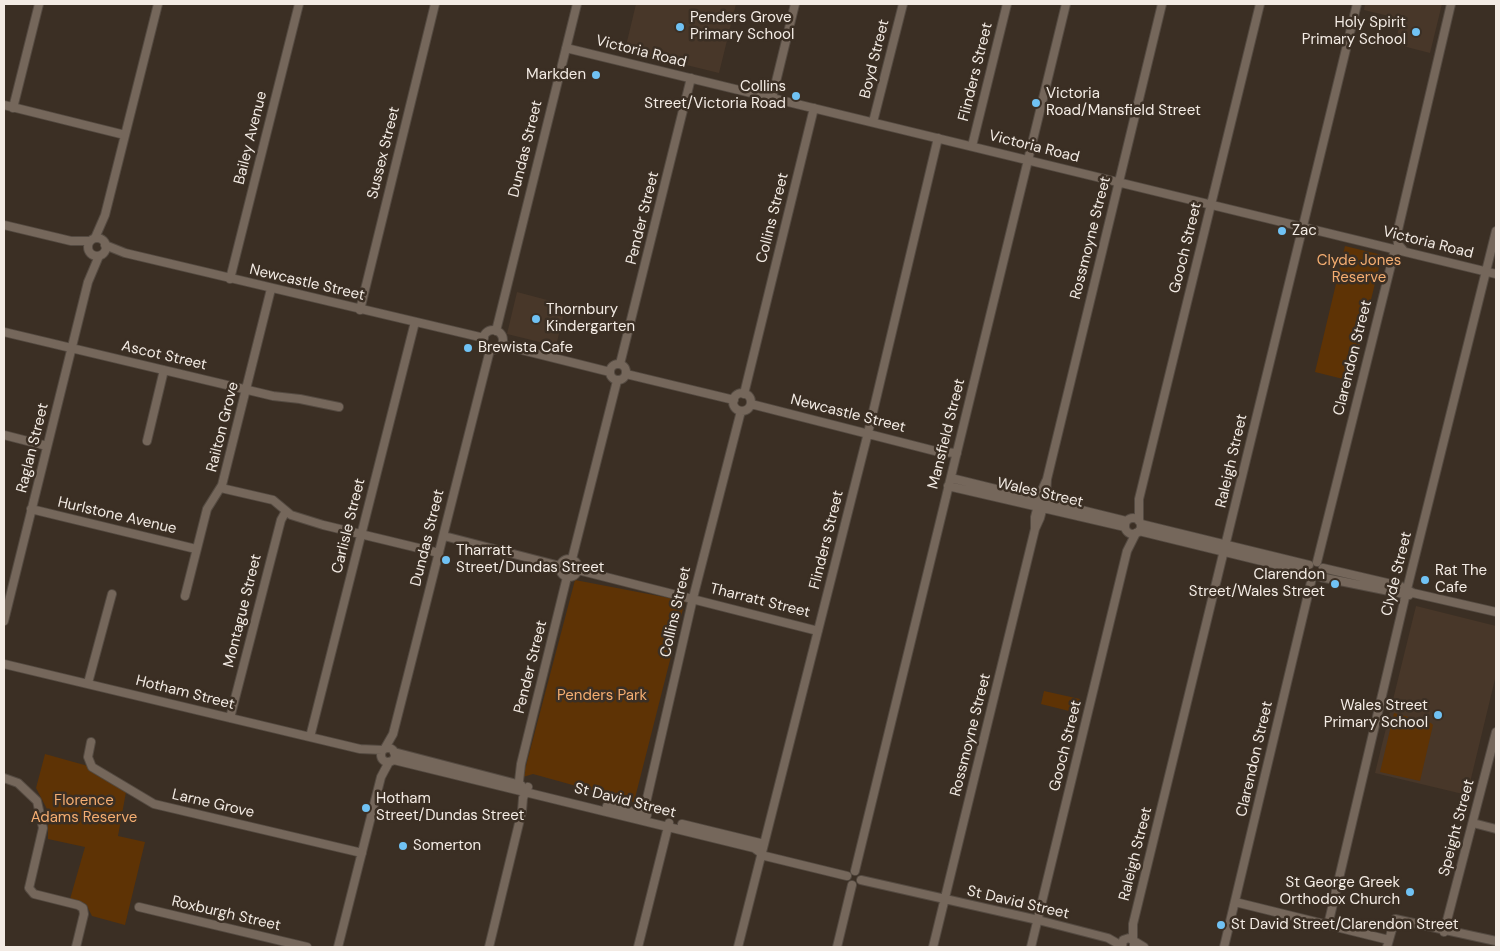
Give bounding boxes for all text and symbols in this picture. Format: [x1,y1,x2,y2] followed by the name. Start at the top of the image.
[690,9,794,44] place label: Penders Grove Primary School
[1302,14,1406,49] place label: Holy Spirit Primary School
[856,18,894,100] street label: Boyd Street
[674,21,686,33] marker: Penders Grove Primary School
[955,21,997,123] street label: Flinders Street
[1410,26,1422,38] marker: Holy Spirit Primary School
[594,32,688,72] street label: Victoria Road
[526,66,586,84] place label: Markden
[590,69,602,81] marker: Markden
[644,78,786,113] place label: Collins Street/Victoria Road
[1046,85,1201,120] place label: Victoria Road/Mansfield Street
[231,89,271,187] street label: Bailey Avenue
[790,90,802,102] marker: Collins Street/Victoria Road
[1030,97,1042,109] marker: Victoria Road/Mansfield Street
[505,99,547,199] street label: Dundas Street
[364,105,404,201] street label: Sussex Street
[987,127,1081,167] street label: Victoria Road
[623,170,663,266] street label: Pender Street
[753,171,793,265] street label: Collins Street
[1067,175,1115,301] street label: Rossmoyne Street
[1166,201,1206,295] street label: Gooch Street
[1292,222,1317,240] place label: Zac
[1381,223,1475,263] street label: Victoria Road
[1276,225,1288,237] marker: Zac
[1317,252,1401,287] park label: Clyde Jones Reserve
[248,261,366,305] street label: Newcastle Street
[1330,299,1376,417] street label: Clarendon Street
[546,301,635,336] place label: Thornbury Kindergarten
[530,313,542,325] marker: Thornbury Kindergarten
[120,337,208,375] street label: Ascot Street
[478,339,573,357] place label: Brewista Cafe
[462,342,474,354] marker: Brewista Cafe
[925,377,969,491] street label: Mansfield Street
[203,380,243,474] street label: Railton Grove
[789,391,907,437] street label: Newcastle Street
[13,401,53,495] street label: Raglan Street
[1212,412,1252,510] street label: Raleigh Street
[995,474,1085,512] street label: Wales Street
[328,477,370,575] street label: Carlisle Street
[407,488,449,588] street label: Dundas Street
[806,489,848,591] street label: Flinders Street
[56,494,178,538] street label: Hurlstone Avenue
[1378,530,1416,618] street label: Clyde Street
[456,542,604,577] place label: Tharratt Street/Dundas Street
[220,552,266,670] street label: Montague Street
[440,554,452,566] marker: Tharratt Street/Dundas Street
[1435,562,1487,597] place label: Rat The Cafe
[657,565,695,659] street label: Collins Street
[1189,566,1325,601] place label: Clarendon Street/Wales Street
[1419,574,1431,586] marker: Rat The Cafe
[1329,578,1341,590] marker: Clarendon Street/Wales Street
[708,580,812,622] street label: Tharratt Street
[511,619,551,715] street label: Pender Street
[134,672,236,714] street label: Hotham Street
[947,672,995,798] street label: Rossmoyne Street
[557,687,647,705] park label: Penders Park
[1324,697,1428,732] place label: Wales Street Primary School
[1046,699,1086,793] street label: Gooch Street
[1233,699,1277,819] street label: Clarendon Street
[1432,709,1444,721] marker: Wales Street Primary School
[1435,778,1479,878] street label: Speight Street
[572,780,678,822] street label: St David Street
[170,786,256,822] street label: Larne Grove
[376,790,524,825] place label: Hotham Street/Dundas Street
[31,792,137,827] park label: Florence Adams Reserve
[360,802,372,814] marker: Hotham Street/Dundas Street
[1116,805,1156,903] street label: Raleigh Street
[413,837,481,855] place label: Somerton
[397,840,409,852] marker: Somerton
[1280,874,1400,909] place label: St George Greek Orthodox Church
[965,883,1071,923] street label: St David Street
[1404,886,1416,898] marker: St George Greek Orthodox Church
[170,893,282,935] street label: Roxburgh Street
[1231,916,1459,934] place label: St David Street/Clarendon Street
[1215,919,1227,931] marker: St David Street/Clarendon Street

